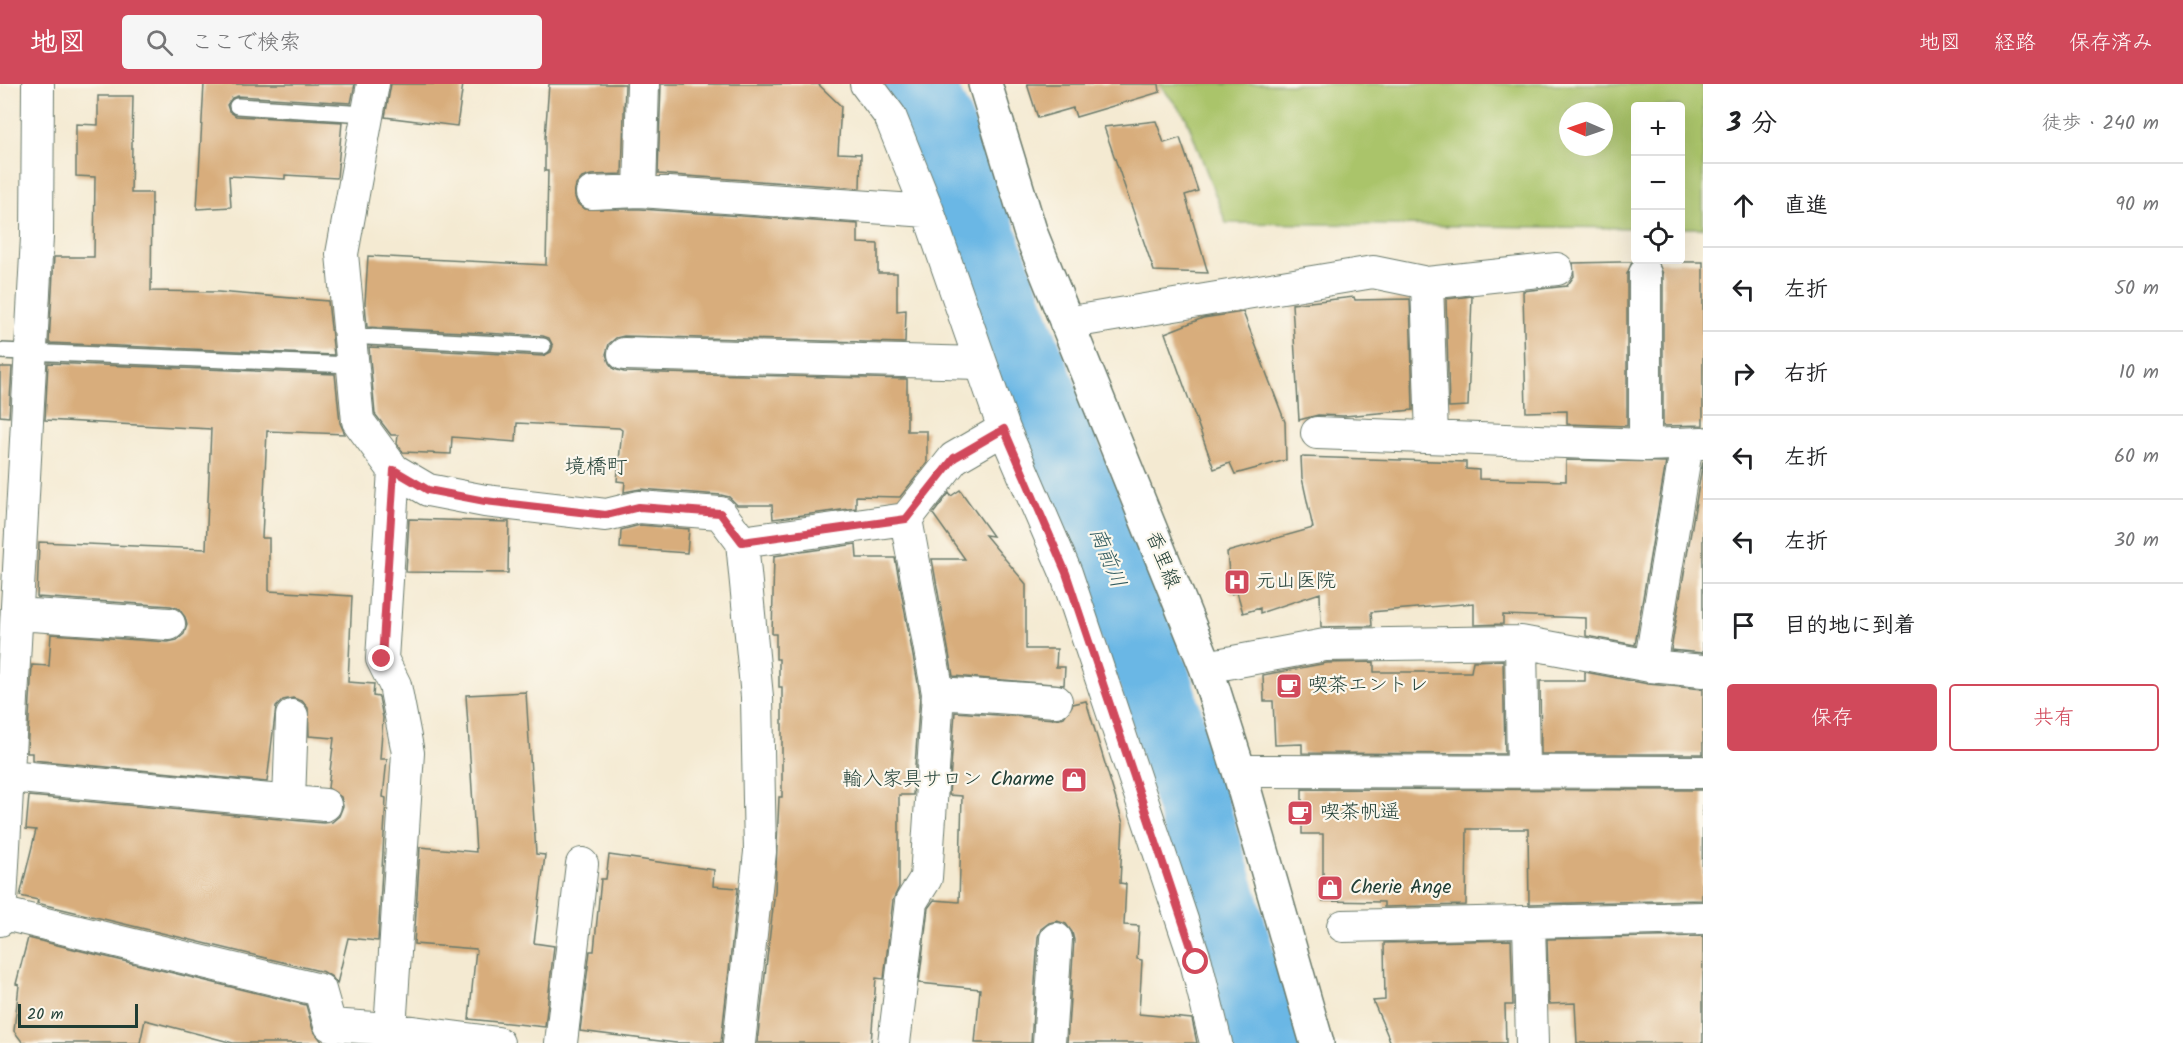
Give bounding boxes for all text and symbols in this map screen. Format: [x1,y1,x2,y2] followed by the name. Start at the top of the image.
[122,15,542,69] search box
[30,21,86,66] text: 地図
[143,26,176,59] icon: search
[191,26,301,61] text: ここで検索
[1919,27,1961,60] text: 地図
[1994,27,2036,60] text: 経路
[2069,27,2153,60] text: 保存済み
[1559,102,1613,156] north arrow
[1631,102,1685,264] map controls
[1631,102,1685,156] button: +
[1727,103,1777,145] text: 3 分
[2042,108,2159,140] text: 徒歩 · 240 m
[1631,156,1685,210] button: −
[1727,189,1760,222] icon: ahead
[1784,189,1828,224] text: 直進
[2115,189,2159,221] text: 90 m
[1631,210,1685,264] button: locate
[1727,273,1760,306] icon: left
[1784,273,1828,308] text: 左折
[2114,273,2159,305] text: 50 m
[1727,357,1760,390] icon: right
[1784,357,1828,392] text: 右折
[2119,357,2159,389] text: 10 m
[1727,441,1760,474] icon: left
[1784,441,1828,476] text: 左折
[2114,441,2159,473] text: 60 m
[565,451,628,484] district label: 境橋町
[1080,523,1134,593] water label: 南前川
[1727,525,1760,558] icon: left
[1784,525,1828,560] text: 左折
[2114,525,2159,557] text: 30 m
[1136,526,1188,594] street label: 香里線
[1256,566,1336,598] place label: 元山医院
[1222,567,1252,597] hospital icon: 元山医院
[1727,609,1760,642] icon: arrive
[1784,609,1916,644] text: 目的地に到着
[368,645,394,671] route end
[1308,670,1428,702] place label: 喫茶エントレ
[1274,671,1304,701] cafe icon: 喫茶エントレ
[1727,684,1937,751] button: 保存
[1949,684,2159,751] button: 共有
[842,764,1054,796] place label: 輸入家具サロン Charme
[1059,765,1089,795] shop icon: 輸入家具サロン Charme
[1320,797,1400,829] place label: 喫茶帆遥
[1285,798,1315,828] cafe icon: 喫茶帆遥
[1350,872,1451,904] place label: Cherie Ange
[1315,873,1345,903] shop icon: Cherie Ange
[1182,948,1208,974] route start
[18,1001,138,1028] scale bar
[27,1002,63,1027] text: 20 m

